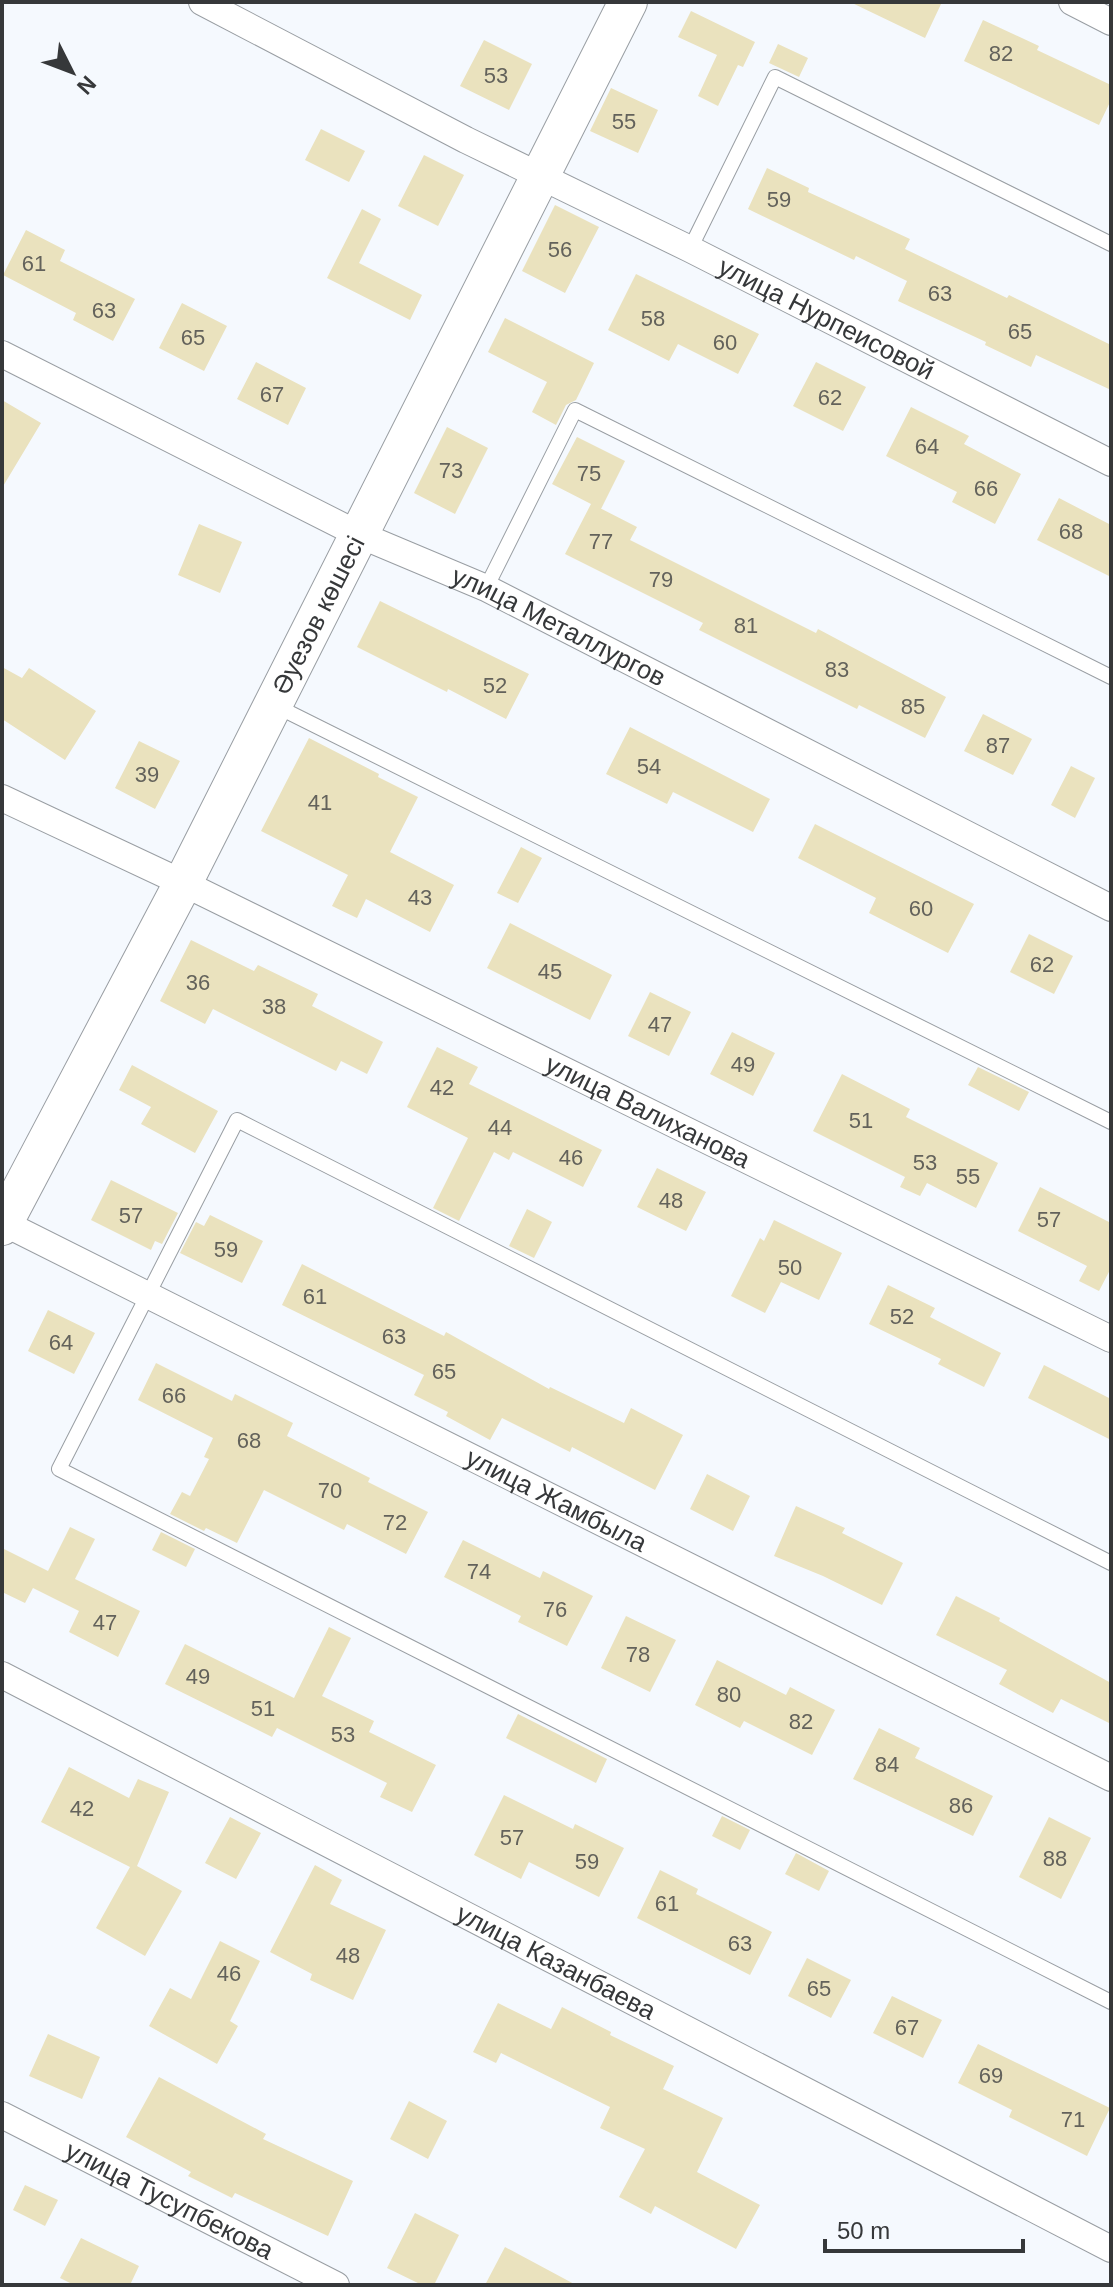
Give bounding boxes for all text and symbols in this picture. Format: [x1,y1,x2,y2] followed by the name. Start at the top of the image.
[32,32,112,112] north arrow
[989,41,1013,66] house number: 82
[484,63,508,88] house number: 53
[72,71,101,99] text: N
[612,109,636,134] house number: 55
[767,187,791,212] house number: 59
[548,237,572,262] house number: 56
[22,251,46,276] house number: 61
[713,251,939,386] street label: улица Нурпеисовой
[928,281,952,306] house number: 63
[92,298,116,323] house number: 63
[641,306,665,331] house number: 58
[1008,319,1032,344] house number: 65
[181,325,205,350] house number: 65
[713,330,737,355] house number: 60
[260,382,284,407] house number: 67
[818,385,842,410] house number: 62
[915,434,939,459] house number: 64
[439,458,463,483] house number: 73
[577,461,601,486] house number: 75
[974,476,998,501] house number: 66
[1059,519,1083,544] house number: 68
[589,529,613,554] house number: 77
[266,531,371,699] street label: Әуезов көшесі
[448,560,671,692] street label: улица Металлургов
[649,567,673,592] house number: 79
[734,613,758,638] house number: 81
[825,657,849,682] house number: 83
[483,673,507,698] house number: 52
[901,694,925,719] house number: 85
[986,733,1010,758] house number: 87
[637,754,661,779] house number: 54
[135,762,159,787] house number: 39
[308,790,332,815] house number: 41
[408,885,432,910] house number: 43
[909,896,933,921] house number: 60
[1030,952,1054,977] house number: 62
[538,959,562,984] house number: 45
[186,970,210,995] house number: 36
[262,994,286,1019] house number: 38
[648,1012,672,1037] house number: 47
[541,1049,756,1175] street label: улица Валиханова
[731,1052,755,1077] house number: 49
[430,1075,454,1100] house number: 42
[849,1108,873,1133] house number: 51
[488,1115,512,1140] house number: 44
[559,1145,583,1170] house number: 46
[913,1150,937,1175] house number: 53
[956,1164,980,1189] house number: 55
[659,1188,683,1213] house number: 48
[119,1203,143,1228] house number: 57
[1037,1207,1061,1232] house number: 57
[214,1237,238,1262] house number: 59
[778,1255,802,1280] house number: 50
[303,1284,327,1309] house number: 61
[890,1304,914,1329] house number: 52
[382,1324,406,1349] house number: 63
[49,1330,73,1355] house number: 64
[432,1359,456,1384] house number: 65
[162,1383,186,1408] house number: 66
[237,1428,261,1453] house number: 68
[461,1442,652,1558] street label: улица Жамбыла
[318,1478,342,1503] house number: 70
[383,1510,407,1535] house number: 72
[467,1559,491,1584] house number: 74
[543,1597,567,1622] house number: 76
[93,1610,117,1635] house number: 47
[626,1642,650,1667] house number: 78
[186,1664,210,1689] house number: 49
[717,1682,741,1707] house number: 80
[251,1696,275,1721] house number: 51
[789,1709,813,1734] house number: 82
[331,1722,355,1747] house number: 53
[875,1752,899,1777] house number: 84
[949,1793,973,1818] house number: 86
[70,1796,94,1821] house number: 42
[500,1825,524,1850] house number: 57
[1043,1846,1067,1871] house number: 88
[575,1849,599,1874] house number: 59
[655,1891,679,1916] house number: 61
[452,1898,661,2026] street label: улица Казанбаева
[728,1931,752,1956] house number: 63
[336,1943,360,1968] house number: 48
[217,1961,241,1986] house number: 46
[807,1976,831,2001] house number: 65
[895,2015,919,2040] house number: 67
[979,2063,1003,2088] house number: 69
[1061,2107,1085,2132] house number: 71
[61,2135,279,2266] street label: улица Тусупбекова
[825,2203,1023,2253] scale bar
[837,2217,890,2244] text: 50 m

